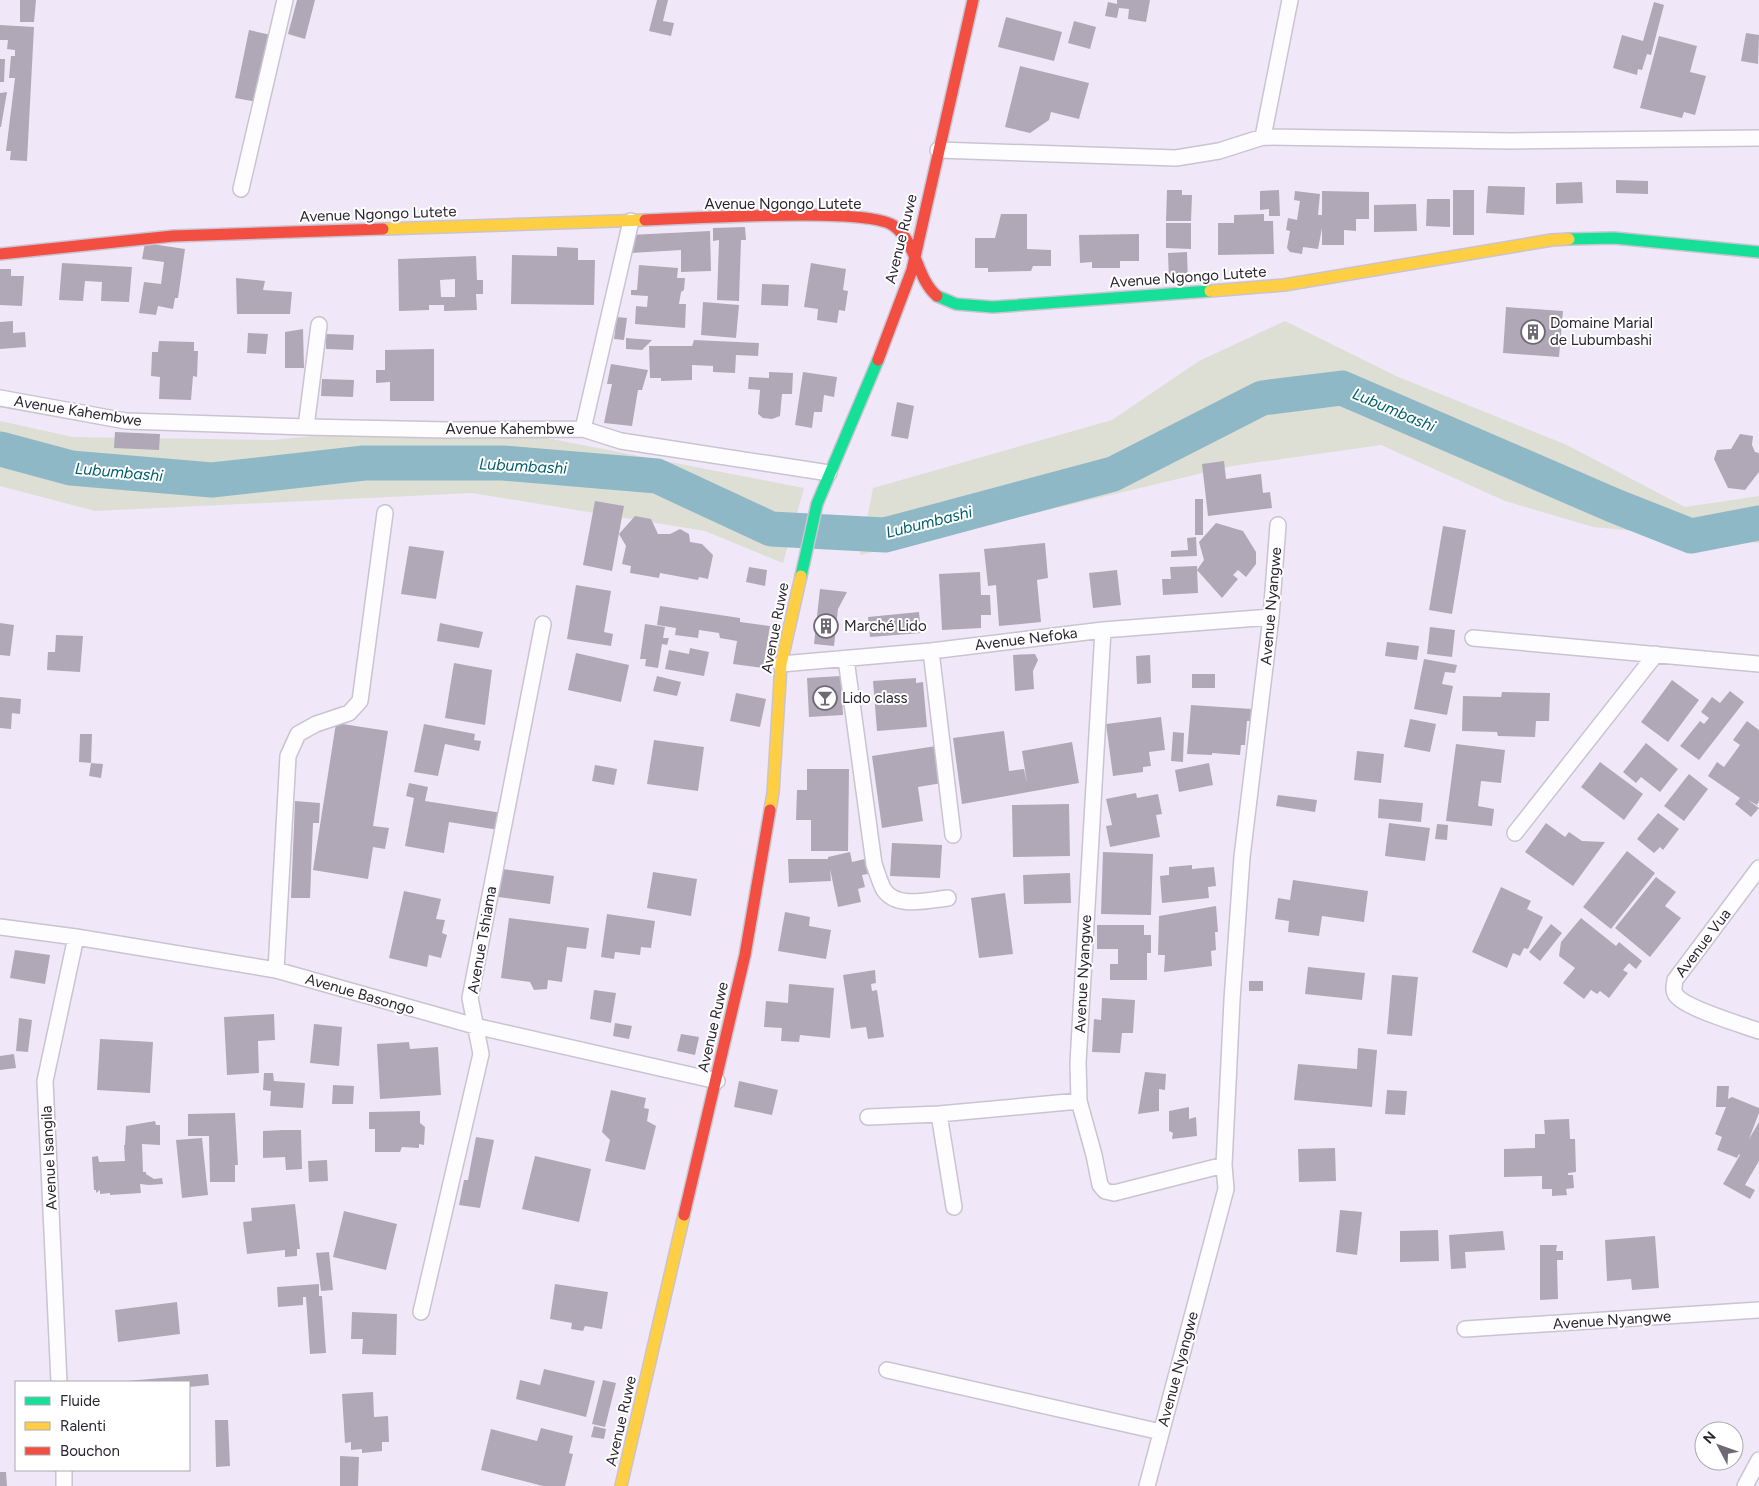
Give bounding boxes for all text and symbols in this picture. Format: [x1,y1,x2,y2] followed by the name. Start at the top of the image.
[881,192,921,286] street label: Avenue Ruwe
[705,195,861,213] street label: Avenue Ngongo Lutete
[299,202,457,226] street label: Avenue Ngongo Lutete
[1109,263,1267,291] street label: Avenue Ngongo Lutete
[1550,314,1653,349] place label: Domaine Marial de Lubumbashi
[1520,319,1546,345] building icon: Domaine Marial de Lubumbashi
[1350,384,1439,436] water label: Lubumbashi
[13,392,143,430] street label: Avenue Kahembwe
[446,420,574,438] street label: Avenue Kahembwe
[478,454,568,478] water label: Lubumbashi
[74,459,164,485] water label: Lubumbashi
[884,502,974,542] water label: Lubumbashi
[1257,546,1285,666] street label: Avenue Nyangwe
[757,581,793,675] street label: Avenue Ruwe
[813,613,839,639] building icon: Marché Lido
[844,617,927,635] place label: Marché Lido
[974,624,1078,654] street label: Avenue Nefoka
[812,685,838,711] bar icon: Lido class
[842,689,908,707] place label: Lido class
[464,885,500,995] street label: Avenue Tshiama
[1672,905,1734,981] street label: Avenue Vua
[1071,914,1095,1034] street label: Avenue Nyangwe
[303,970,417,1018] street label: Avenue Basongo
[694,980,732,1074] street label: Avenue Ruwe
[37,1105,61,1211] street label: Avenue Isangila
[1552,1307,1672,1333] street label: Avenue Nyangwe
[1154,1310,1202,1428] street label: Avenue Nyangwe
[602,1374,640,1468] street label: Avenue Ruwe
[15,1381,190,1471] legend
[60,1392,100,1410] text: Fluide
[60,1417,106,1435] text: Ralenti
[1694,1421,1744,1471] north arrow
[1700,1428,1720,1447] text: N
[60,1442,120,1460] text: Bouchon

